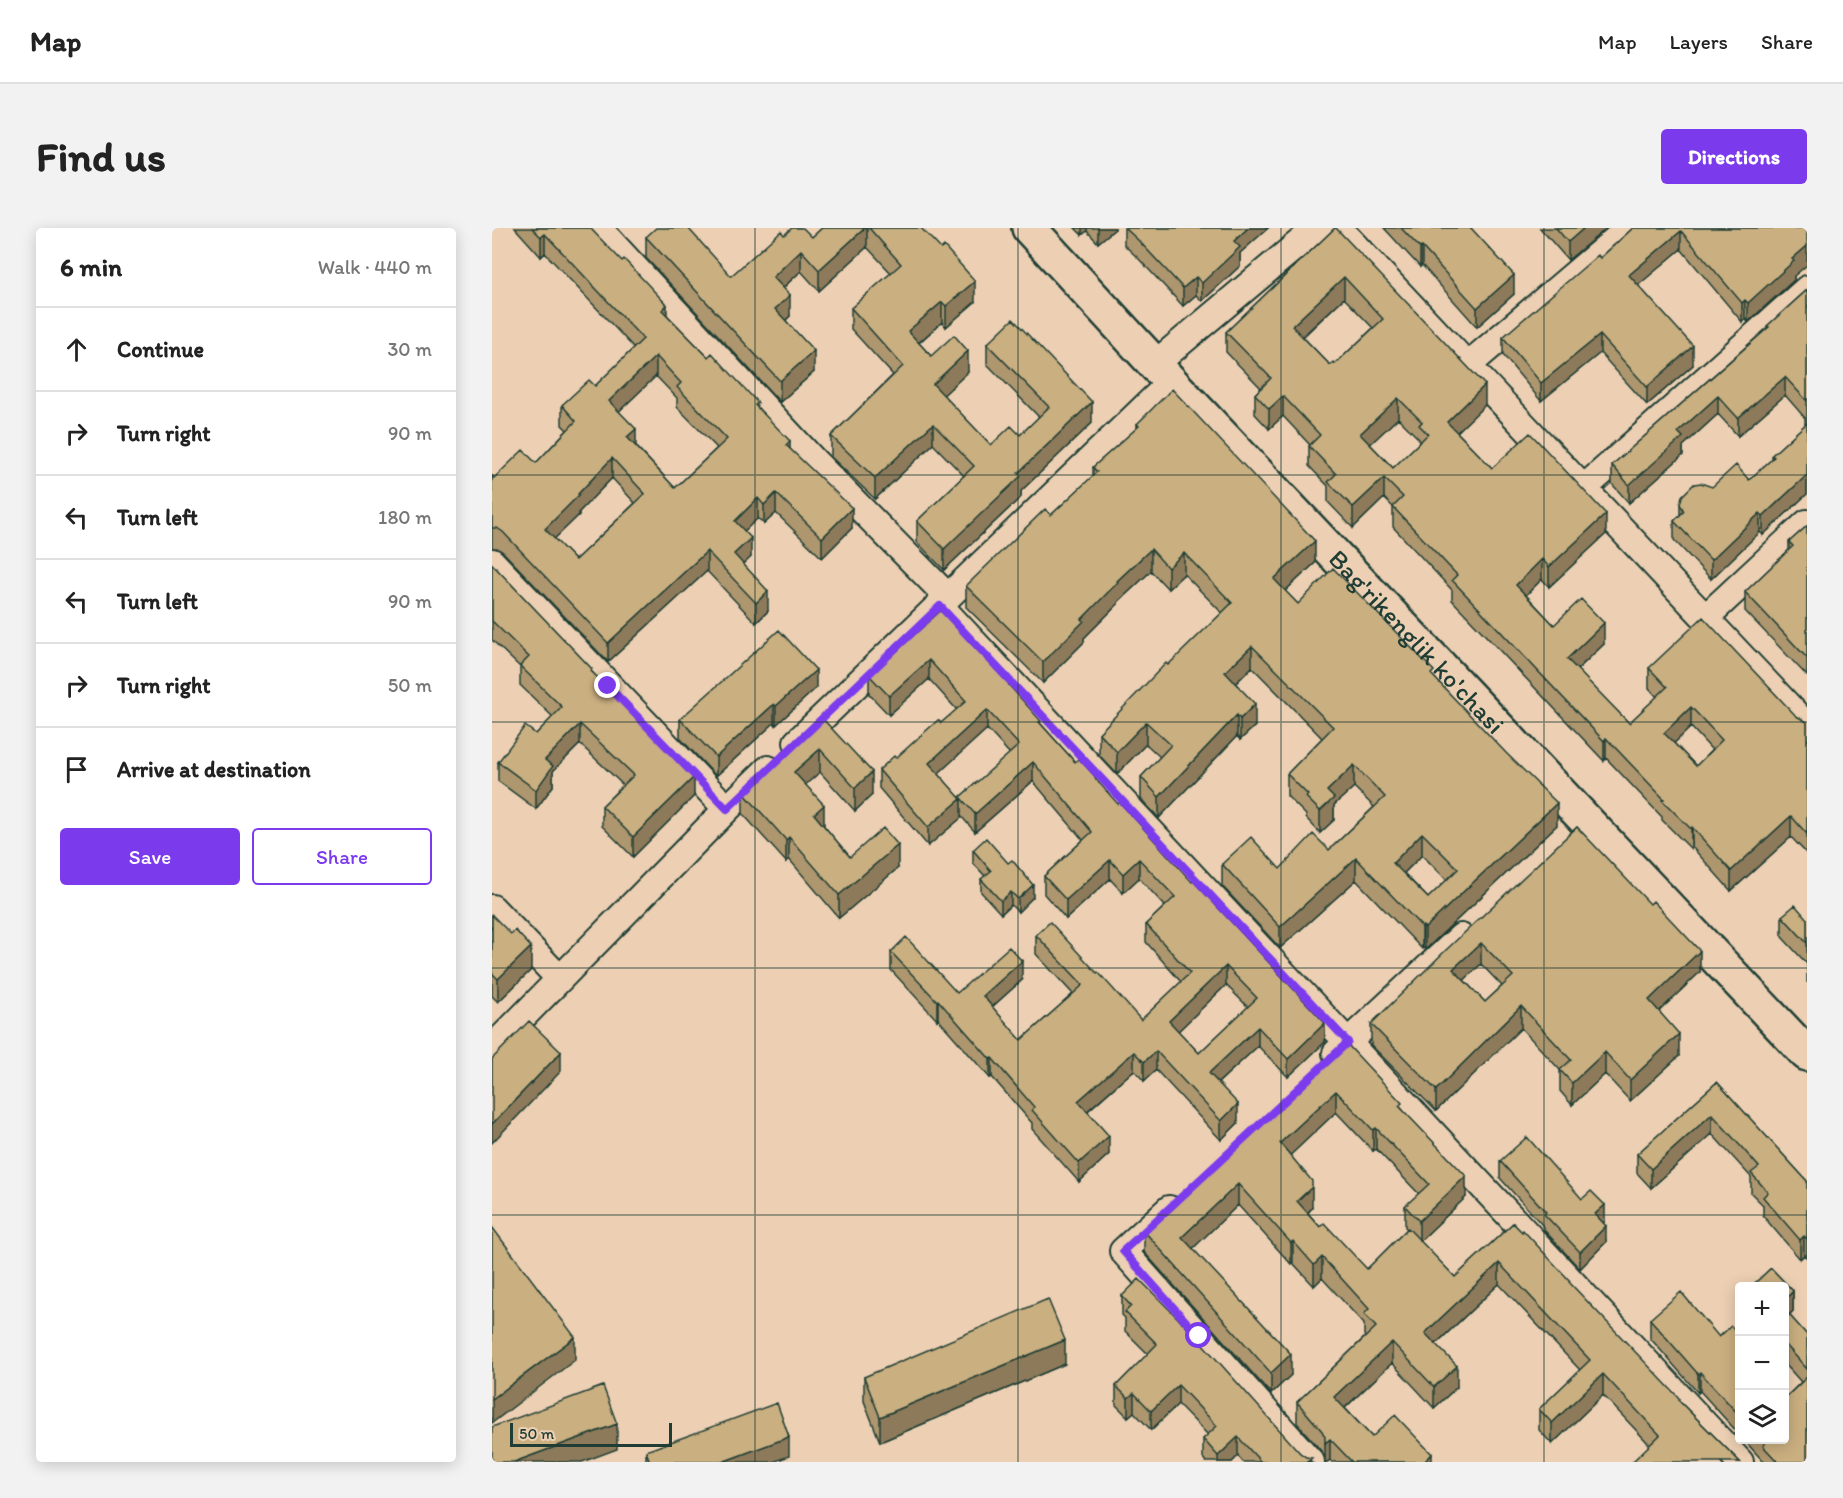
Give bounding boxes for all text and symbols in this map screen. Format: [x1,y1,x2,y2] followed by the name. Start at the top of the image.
[30,24,81,58] text: Map
[1598,29,1637,54] text: Map
[1670,29,1728,54] text: Layers
[1761,29,1813,54] text: Share
[1661,129,1807,184] button: Directions
[36,131,166,182] text: Find us
[60,251,122,283] text: 6 min
[318,255,432,279] text: Walk · 440 m
[60,333,93,366] icon: ahead
[117,336,204,363] text: Continue
[387,337,432,361] text: 30 m
[60,417,93,450] icon: right
[117,420,211,447] text: Turn right
[388,421,432,445] text: 90 m
[60,501,93,534] icon: left
[117,504,198,531] text: Turn left
[378,505,432,529] text: 180 m
[1322,543,1511,740] street label: Bag'rikenglik ko'chasi
[60,585,93,618] icon: left
[117,588,198,615] text: Turn left
[388,589,432,613] text: 90 m
[60,669,93,702] icon: right
[117,672,211,699] text: Turn right
[594,672,620,698] route end
[388,673,432,697] text: 50 m
[60,753,93,786] icon: arrive
[117,756,311,783] text: Arrive at destination
[60,828,240,885] button: Save
[252,828,432,885] button: Share
[1735,1282,1789,1444] map controls
[1735,1282,1789,1336] button: +
[1185,1322,1211,1348] route start
[1735,1336,1789,1390] button: −
[1735,1390,1789,1444] button: layers
[510,1420,672,1448] scale bar
[519,1424,554,1443] text: 50 m

